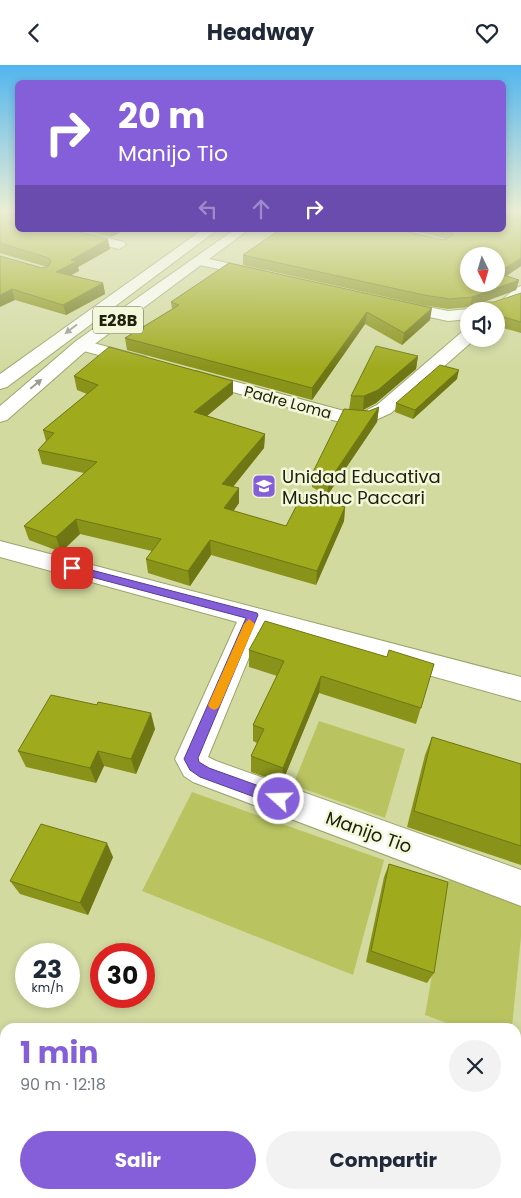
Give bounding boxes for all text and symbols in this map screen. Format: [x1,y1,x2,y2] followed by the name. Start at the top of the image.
[207,17,314,48] text: Headway
[20,19,48,47] icon: back
[473,19,501,47] icon: heart
[118,91,205,140] text: 20 m
[35,100,100,165] icon: right
[118,138,228,169] text: Manijo Tio
[194,195,222,223] icon: left
[247,195,275,223] icon: ahead
[300,195,328,223] icon: right
[460,247,505,293] north arrow
[460,247,505,347] map controls
[460,302,505,347] button: sound
[93,307,143,333] road number: E28B
[65,324,78,335] one-way arrow
[30,378,42,390] one-way arrow
[242,380,334,424] street label: Padre Loma
[282,464,441,510] place label: Unidad Educativa Mushuc Paccari
[251,473,277,499] school or university icon: Unidad Educativa Mushuc Paccari
[51,547,93,589] pin
[58,554,86,582] icon: arrive
[252,772,304,824] position arrow
[322,805,416,859] street label: Manijo Tio
[90,943,155,1008] speed limit sign: 30
[33,952,62,987] text: 23
[32,979,63,996] text: km/h
[20,1031,98,1074] text: 1 min
[449,1040,501,1092] button: close
[20,1073,106,1096] text: 90 m · 12:18
[20,1131,256,1189] button: Salir
[266,1131,501,1189] button: Compartir

